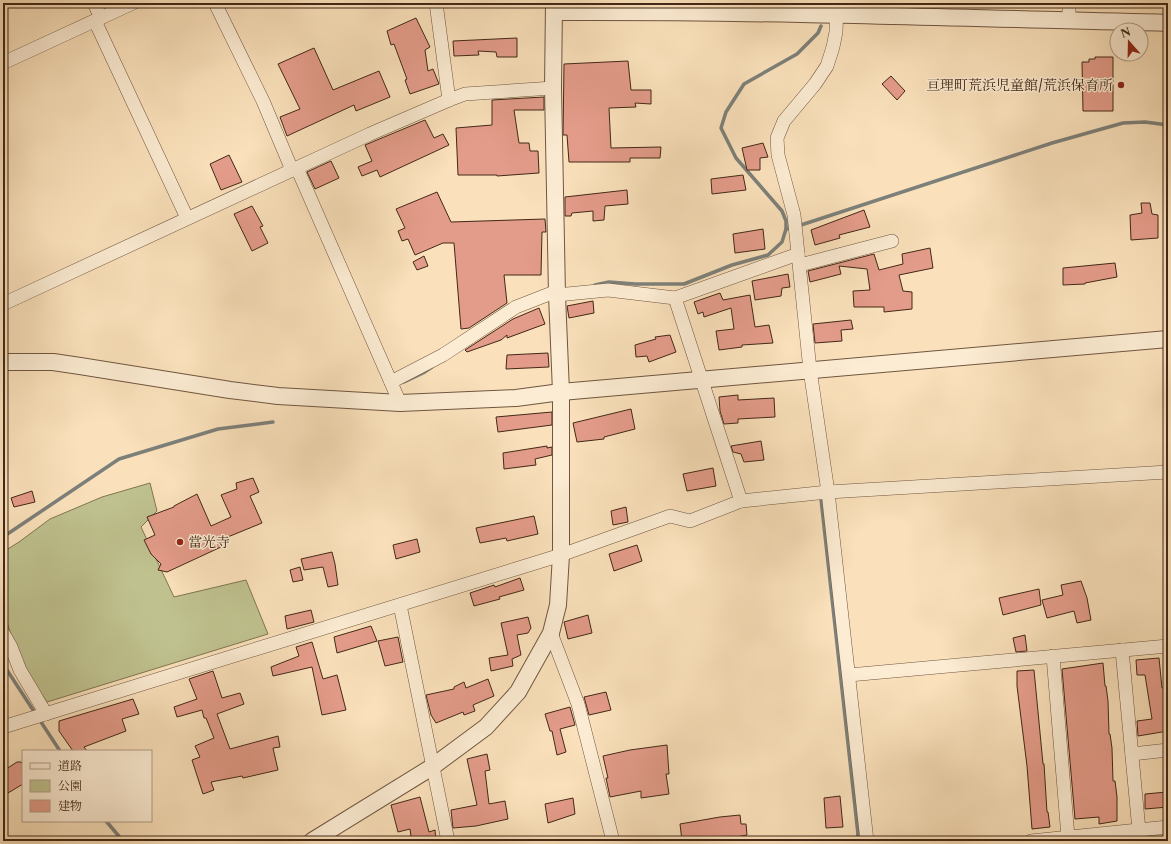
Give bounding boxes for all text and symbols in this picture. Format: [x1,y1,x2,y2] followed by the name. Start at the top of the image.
[1109,22,1149,62] north arrow
[1119,24,1133,41] text: N
[926,76,1113,94] place label: 亘理町荒浜児童館/荒浜保育所
[1116,80,1126,90] marker: 亘理町荒浜児童館/荒浜保育所
[188,533,230,551] place label: 當光寺
[175,537,185,547] marker: 當光寺
[22,750,152,822] legend
[58,758,82,773] text: 道路
[58,778,82,793] text: 公園
[58,798,82,813] text: 建物

